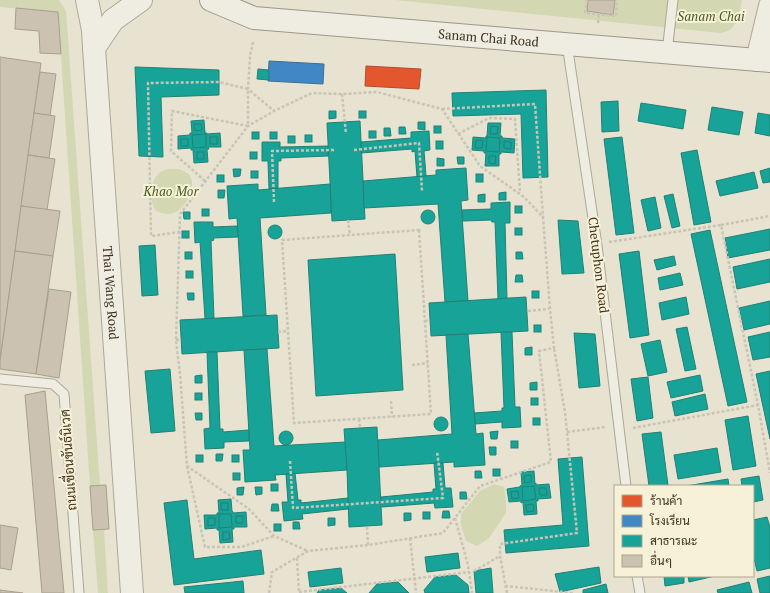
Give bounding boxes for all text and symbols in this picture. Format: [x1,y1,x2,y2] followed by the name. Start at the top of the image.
[677,7,745,25] park label: Sanam Chai
[437,24,540,51] street label: Sanam Chai Road
[143,182,199,200] park label: Khao Mor
[584,216,614,314] street label: Chetuphon Road
[99,245,123,340] street label: Thai Wang Road
[52,409,81,512] street label: ถนนเขื่อนขันธ์นิเวศ
[614,485,754,577] legend
[650,493,682,508] text: ร้านค้า
[649,513,690,528] text: โรงเรียน
[650,533,697,548] text: สาธารณะ
[650,550,672,568] text: อื่นๆ

